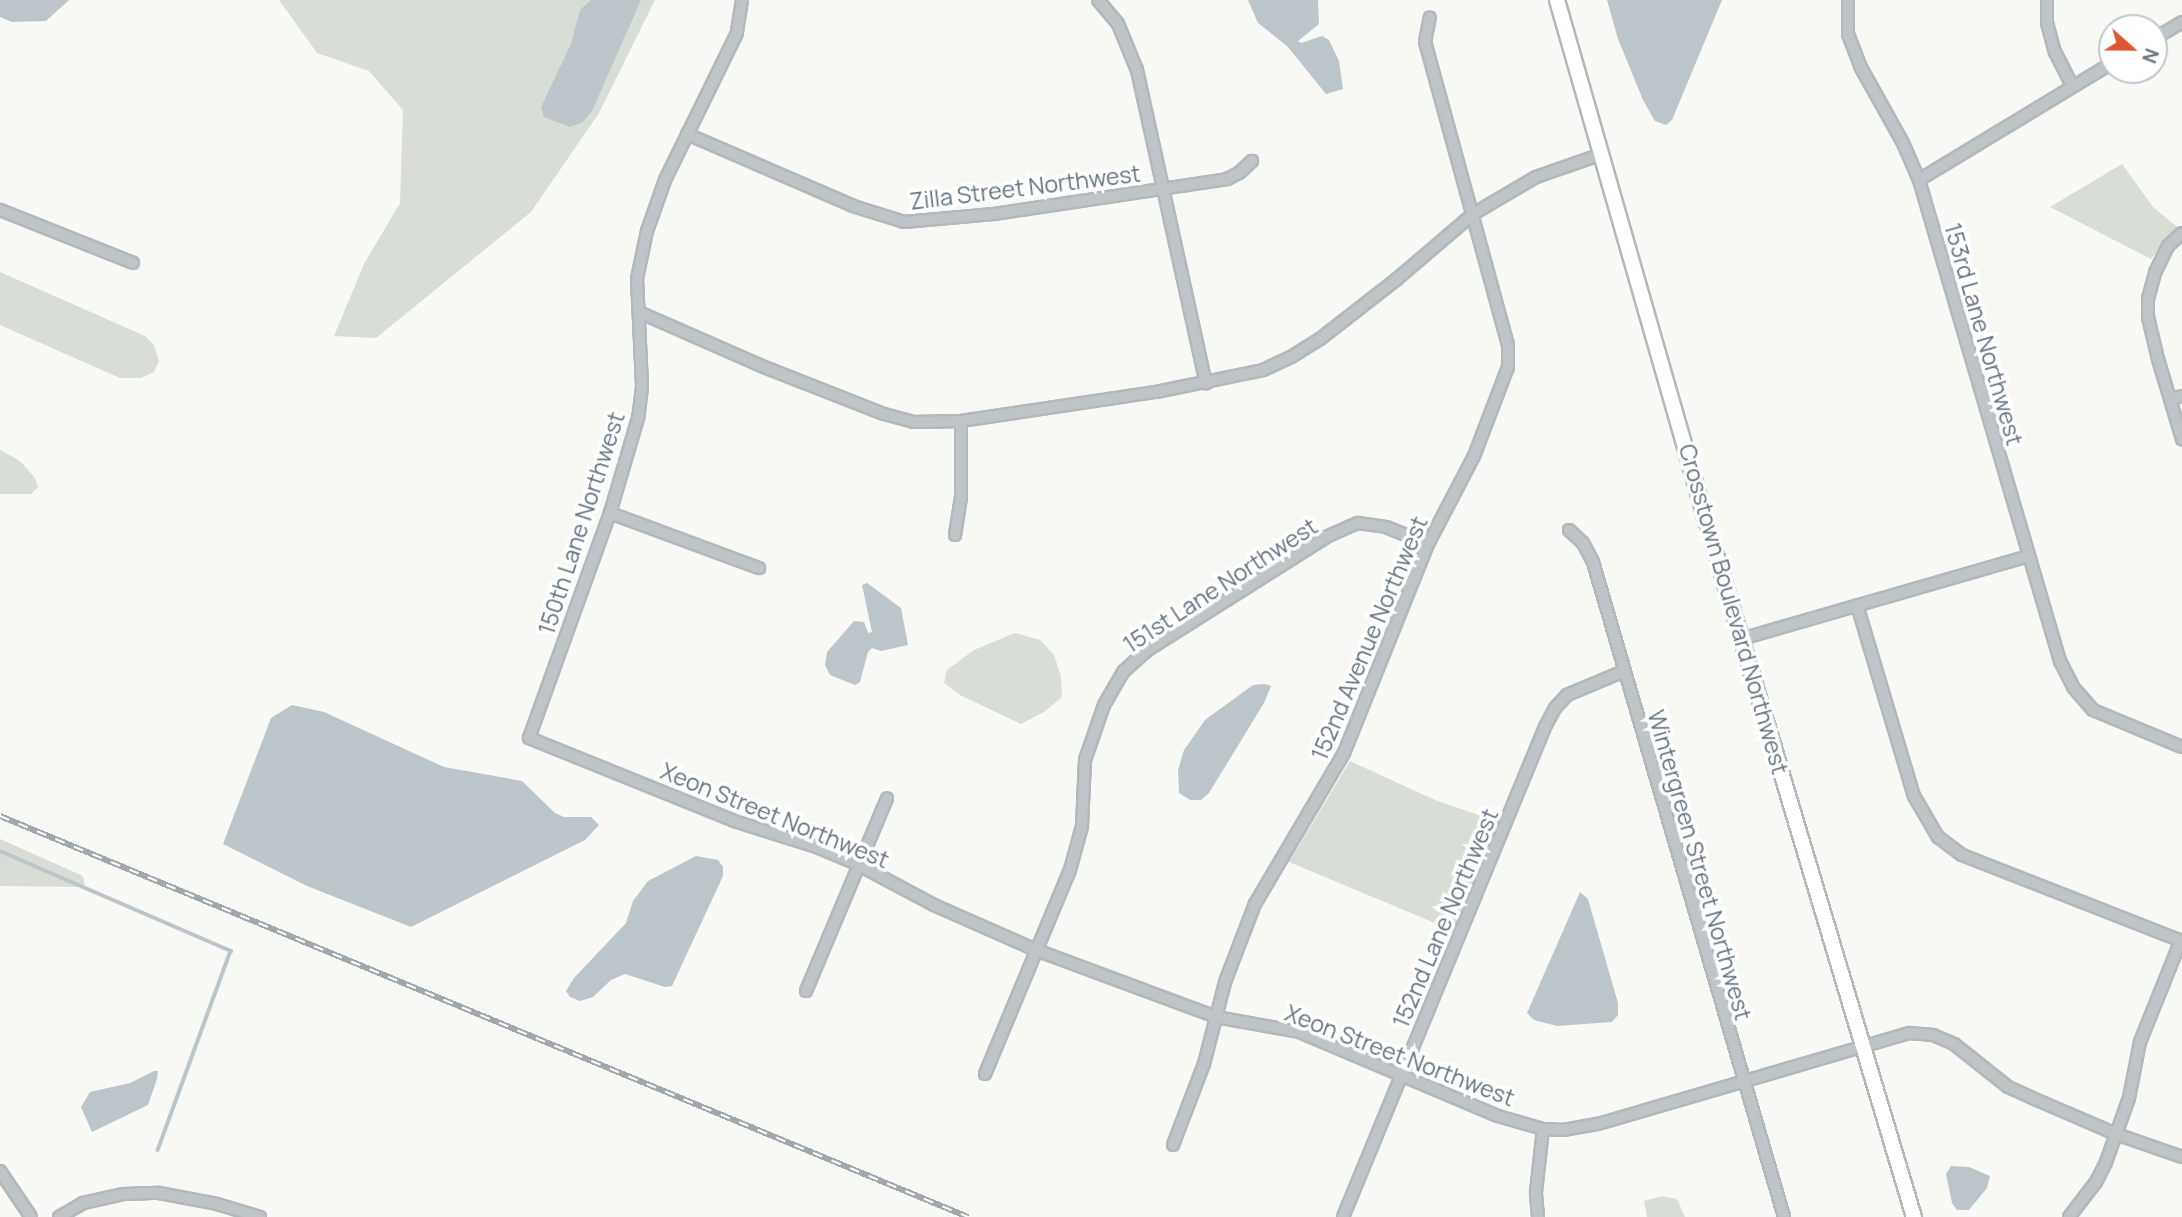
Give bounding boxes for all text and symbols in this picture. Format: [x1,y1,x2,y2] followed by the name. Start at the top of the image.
[2098,14,2168,84] north arrow
[2136,45,2165,67] text: N
[908,159,1142,215] street label: Zilla Street Northwest
[1939,220,2029,448] street label: 153rd Lane Northwest
[532,408,630,638] street label: 150th Lane Northwest
[1674,441,1794,777] street label: Crosstown Boulevard Northwest
[1118,512,1322,658] street label: 151st Lane Northwest
[1305,512,1433,764] street label: 152nd Avenue Northwest
[1642,707,1758,1023] street label: Wintergreen Street Northwest
[657,757,893,873] street label: Xeon Street Northwest
[1386,804,1504,1032] street label: 152nd Lane Northwest
[1281,999,1519,1111] street label: Xeon Street Northwest

